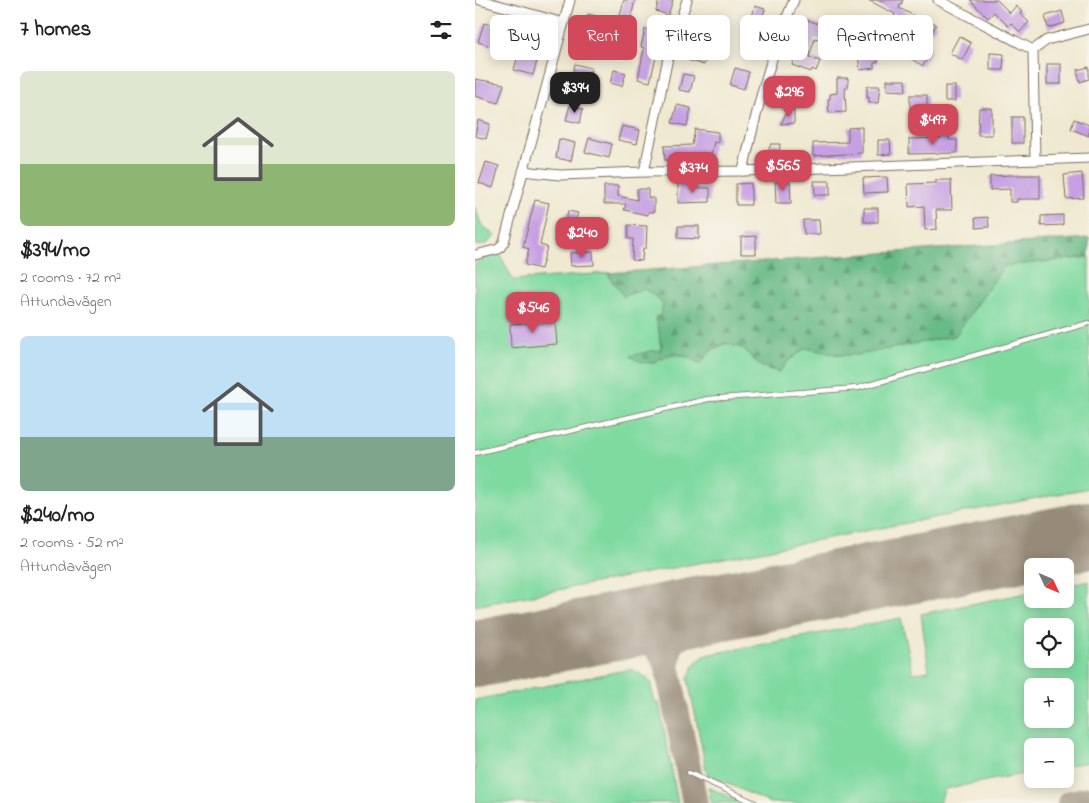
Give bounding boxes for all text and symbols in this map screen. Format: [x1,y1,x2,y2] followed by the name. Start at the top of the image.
[20,15,91,45] text: 7 homes
[490,15,558,60] chip: Buy
[568,15,637,60] chip: Rent
[647,15,730,60] chip: Filters
[740,15,808,60] chip: New
[818,15,933,60] chip: Apartment
[427,16,455,44] icon: filters
[545,72,605,114] pin: $394
[561,76,589,100] text: $394
[759,76,819,118] pin: $296
[774,80,804,104] text: $296
[193,104,283,194] icon: home
[903,104,963,146] pin: $497
[919,108,947,132] text: $497
[753,150,813,192] pin: $565
[663,152,723,194] pin: $374
[765,154,801,178] text: $565
[678,156,708,180] text: $374
[552,216,612,259] pin: $240
[566,221,598,245] text: $240
[20,236,90,266] text: $394/mo
[20,266,121,290] text: 2 rooms · 72 m²
[20,290,112,314] text: Attundavägen
[503,292,563,334] pin: $546
[517,296,549,320] text: $546
[193,369,283,459] icon: home
[20,501,95,531] text: $240/mo
[20,531,124,555] text: 2 rooms · 52 m²
[20,555,112,579] text: Attundavägen
[1024,558,1074,608] north arrow
[1024,558,1074,788] map controls
[1024,618,1074,668] button: locate
[1024,678,1074,728] button: +
[1024,738,1074,788] button: −

